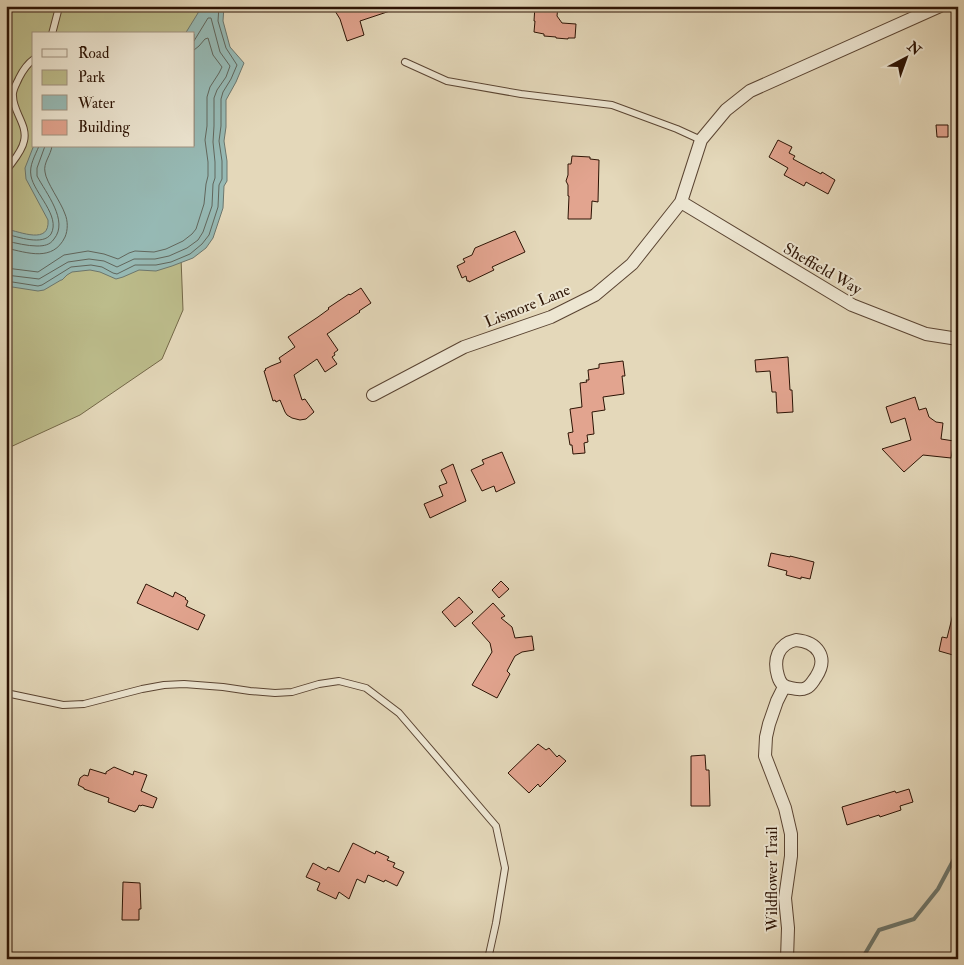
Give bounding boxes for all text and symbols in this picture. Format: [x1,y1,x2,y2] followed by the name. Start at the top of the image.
[32,32,195,148] legend
[882,32,932,82] north arrow
[903,37,925,59] text: N
[78,44,110,63] text: Road
[78,68,105,87] text: Park
[77,94,115,113] text: Water
[78,118,130,137] text: Building
[780,238,866,300] street label: Sheffield Way
[482,280,573,332] street label: Lismore Lane
[762,826,782,933] street label: Wildflower Trail

